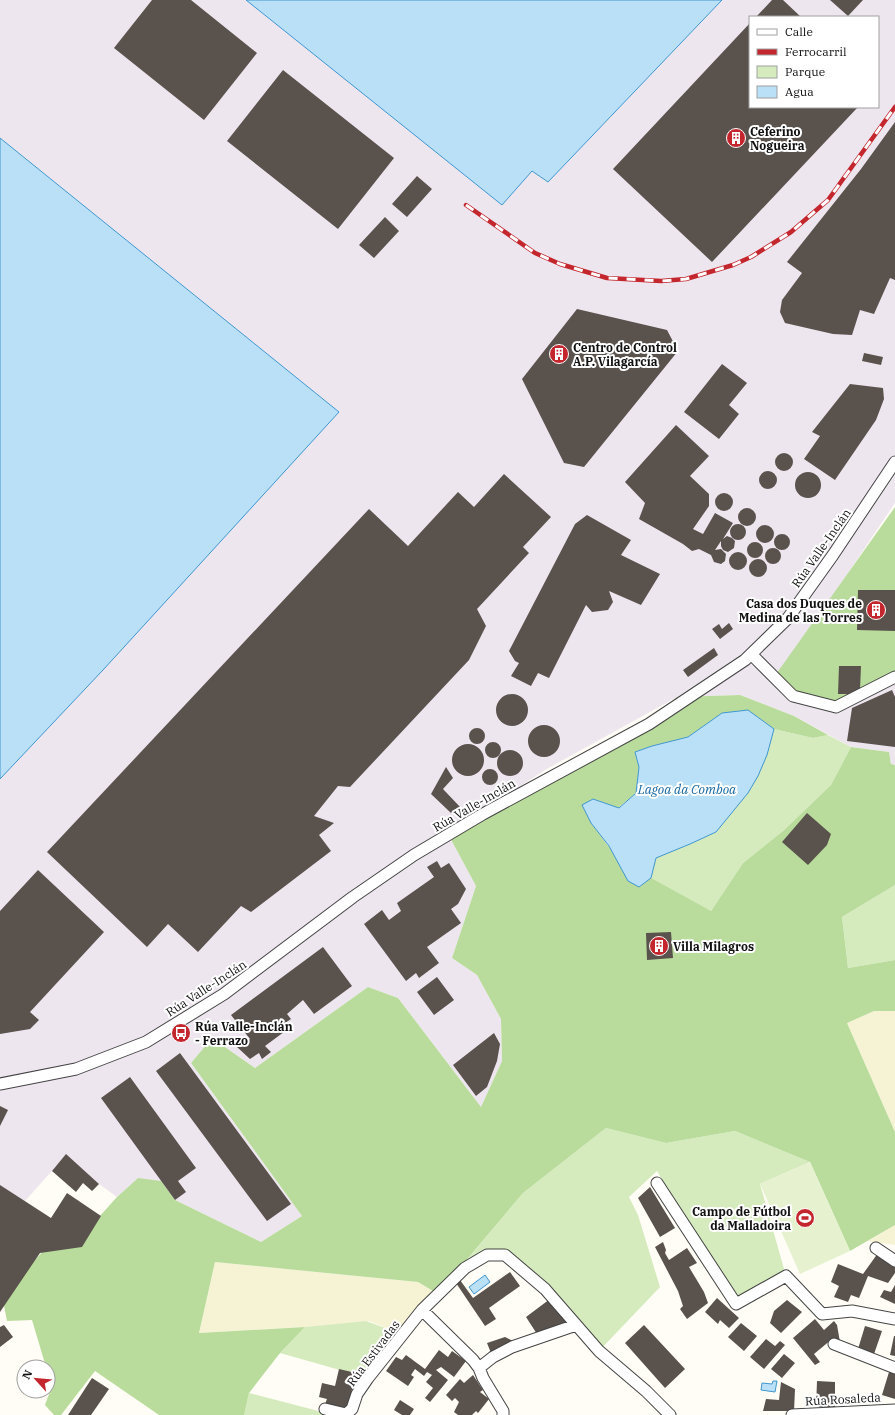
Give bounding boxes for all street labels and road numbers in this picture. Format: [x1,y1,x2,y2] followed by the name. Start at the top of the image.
[788,505,854,590] street label: Rúa Valle-Inclán
[430,775,518,835] street label: Rúa Valle-Inclán
[163,956,249,1020] street label: Rúa Valle-Inclán
[343,1317,403,1389] street label: Rúa Estivadas
[805,1390,882,1408] street label: Rúa Rosaleda

